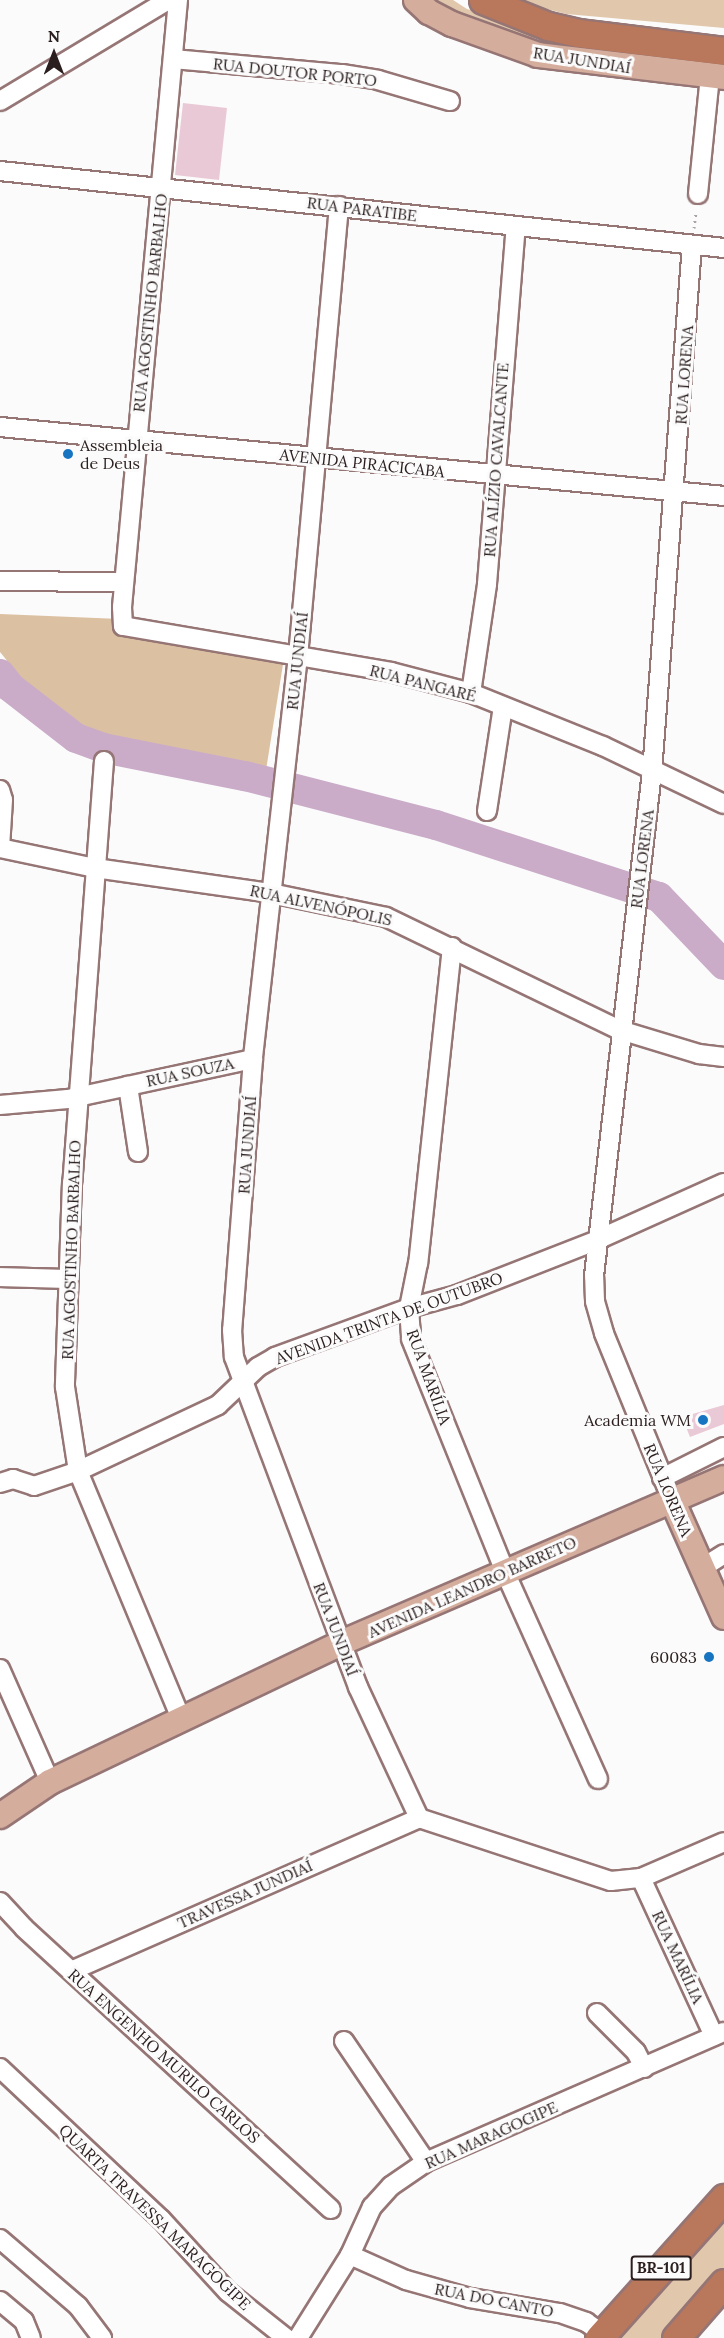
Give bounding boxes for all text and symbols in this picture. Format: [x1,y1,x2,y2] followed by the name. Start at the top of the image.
[24,24,84,84] north arrow
[48,26,60,46] text: N
[532,43,632,77] street label: RUA JUNDIAÍ
[212,54,378,90] street label: RUA DOUTOR PORTO
[129,193,171,413] street label: RUA AGOSTINHO BARBALHO
[306,193,418,225] street label: RUA PARATIBE
[671,325,697,425] street label: RUA LORENA
[480,362,512,558] street label: RUA ALÍZIO CAVALCANTE
[80,435,163,473] place label: Assembleia de Deus
[278,445,446,481] street label: AVENIDA PIRACICABA
[61,447,75,461] marker: Assembleia de Deus
[282,611,312,711] street label: RUA JUNDIAÍ
[368,660,478,706] street label: RUA PANGARÉ
[626,808,658,910] street label: RUA LORENA
[248,881,394,929] street label: RUA ALVENÓPOLIS
[144,1053,236,1091] street label: RUA SOUZA
[234,1095,260,1195] street label: RUA JUNDIAÍ
[58,1140,84,1360] street label: RUA AGOSTINHO BARBALHO
[273,1268,505,1368] street label: AVENIDA TRINTA DE OUTUBRO
[403,1326,455,1428] street label: RUA MARÍLIA
[584,1410,691,1430] place label: Academia WM
[696,1413,710,1427] marker: Academia WM
[640,1440,696,1540] street label: RUA LORENA
[365,1532,579,1642] street label: AVENIDA LEANDRO BARRETO
[309,1580,363,1678] street label: RUA JUNDIAÍ
[650,1647,697,1667] place label: 60083
[702,1650,716,1664] marker: 60083
[174,1856,316,1932] street label: TRAVESSA JUNDIAÍ
[648,1907,708,2007] street label: RUA MARÍLIA
[64,1965,264,2147] street label: RUA ENGENHO MURILO CARLOS
[422,2097,560,2173] street label: RUA MARAGOGIPE
[55,2120,255,2314] street label: QUARTA TRAVESSA MARAGOGIPE
[630,2256,692,2280] road number: BR-101
[433,2279,555,2321] street label: RUA DO CANTO

